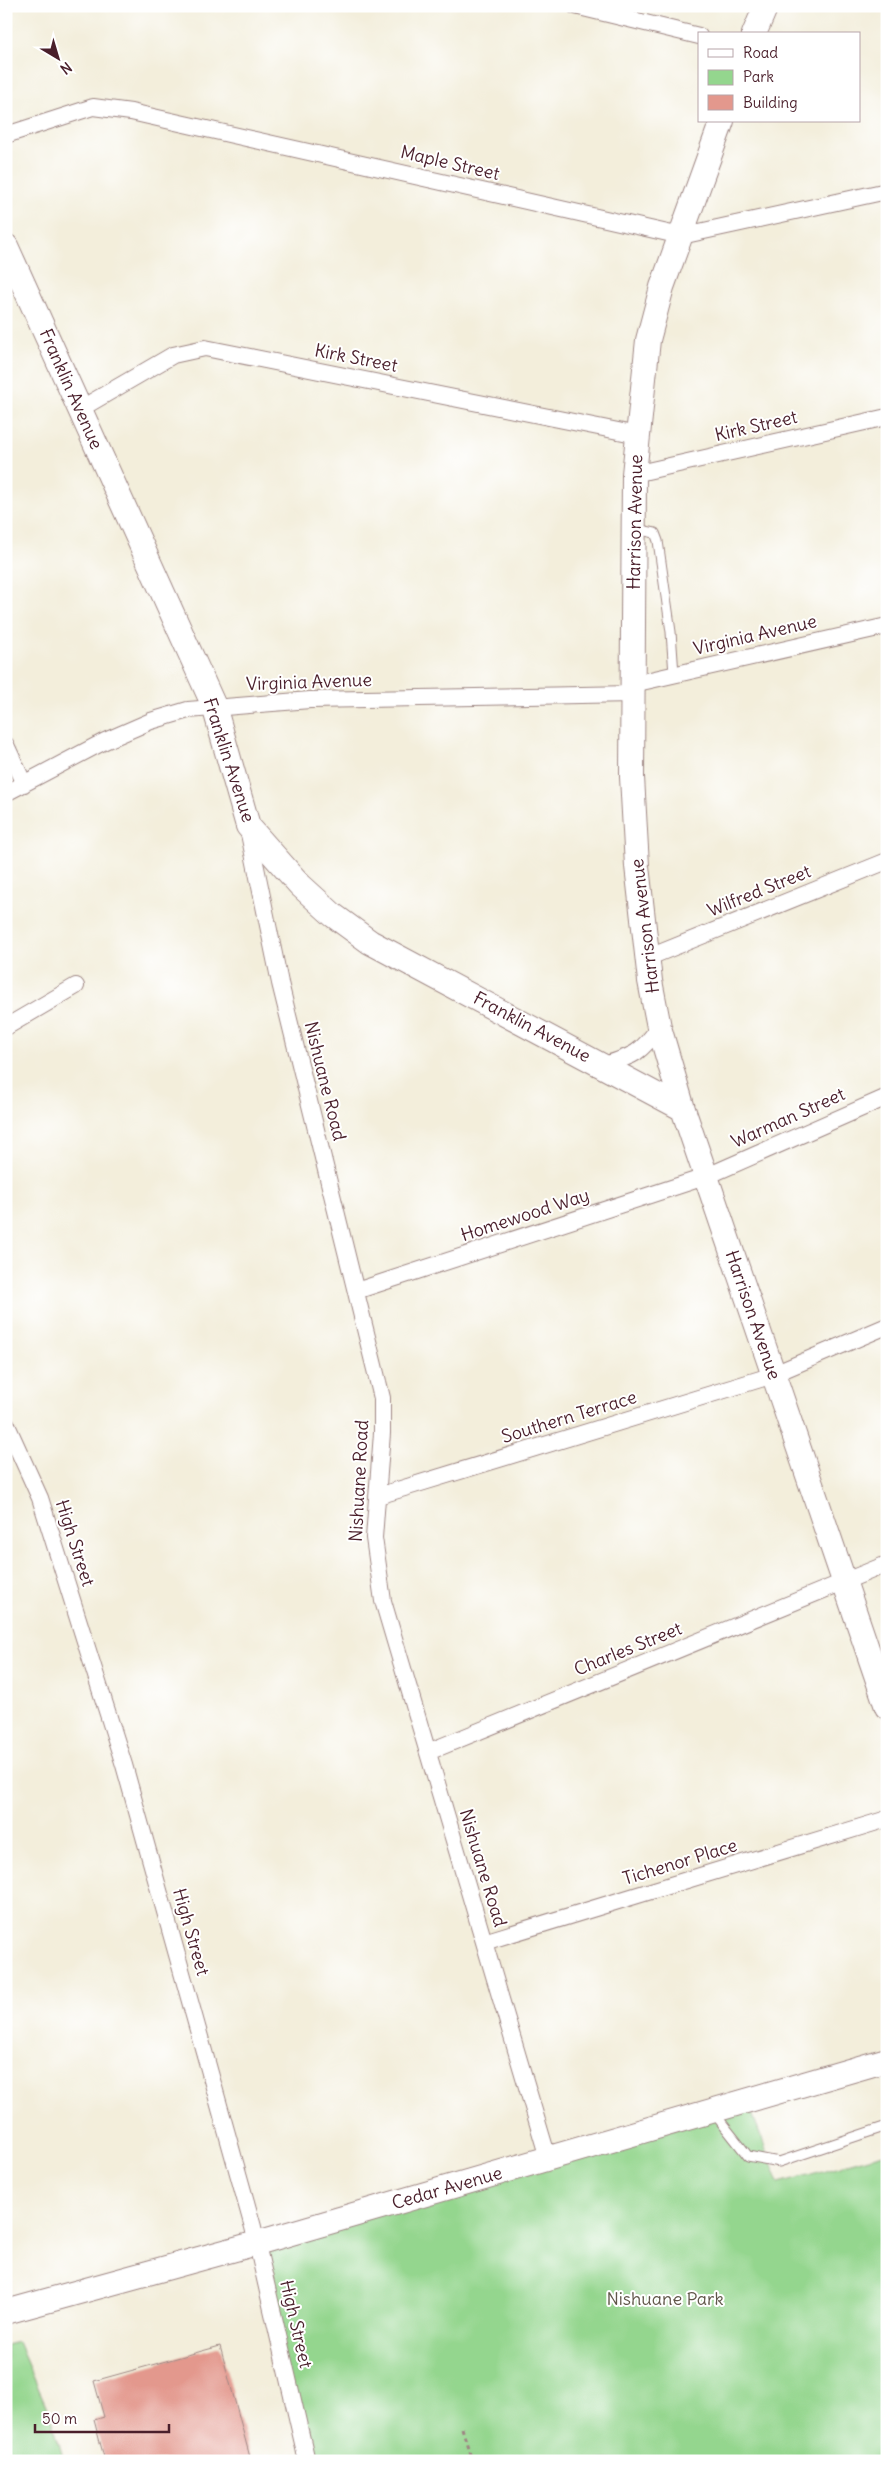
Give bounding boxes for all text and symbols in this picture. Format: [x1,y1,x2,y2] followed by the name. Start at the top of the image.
[32,32,82,82] north arrow
[698,32,860,122] legend
[743,43,778,62] text: Road
[57,58,75,78] text: N
[743,67,774,86] text: Park
[743,93,798,112] text: Building
[398,140,502,185] street label: Maple Street
[35,325,108,453] street label: Franklin Avenue
[313,338,400,377] street label: Kirk Street
[712,405,799,446] street label: Kirk Street
[622,454,647,590] street label: Harrison Avenue
[691,609,819,660] street label: Virginia Avenue
[246,668,372,695] street label: Virginia Avenue
[199,695,260,825] street label: Franklin Avenue
[625,858,664,995] street label: Harrison Avenue
[704,859,814,922] street label: Wilfred Street
[470,986,595,1067] street label: Franklin Avenue
[300,1019,352,1143] street label: Nishuane Road
[727,1082,848,1153] street label: Warman Street
[458,1183,592,1246] street label: Homewood Way
[721,1247,786,1383] street label: Harrison Avenue
[499,1385,639,1448] street label: Southern Terrace
[344,1419,373,1543] street label: Nishuane Road
[51,1497,100,1589] street label: High Street
[571,1617,685,1681] street label: Charles Street
[455,1806,512,1930] street label: Nishuane Road
[620,1833,740,1890] street label: Tichenor Place
[168,1886,215,1978] street label: High Street
[389,2161,505,2214] street label: Cedar Avenue
[275,2278,318,2370] street label: High Street
[606,2287,724,2310] park label: Nishuane Park
[35,2402,169,2434] scale bar
[42,2409,77,2428] text: 50 m

